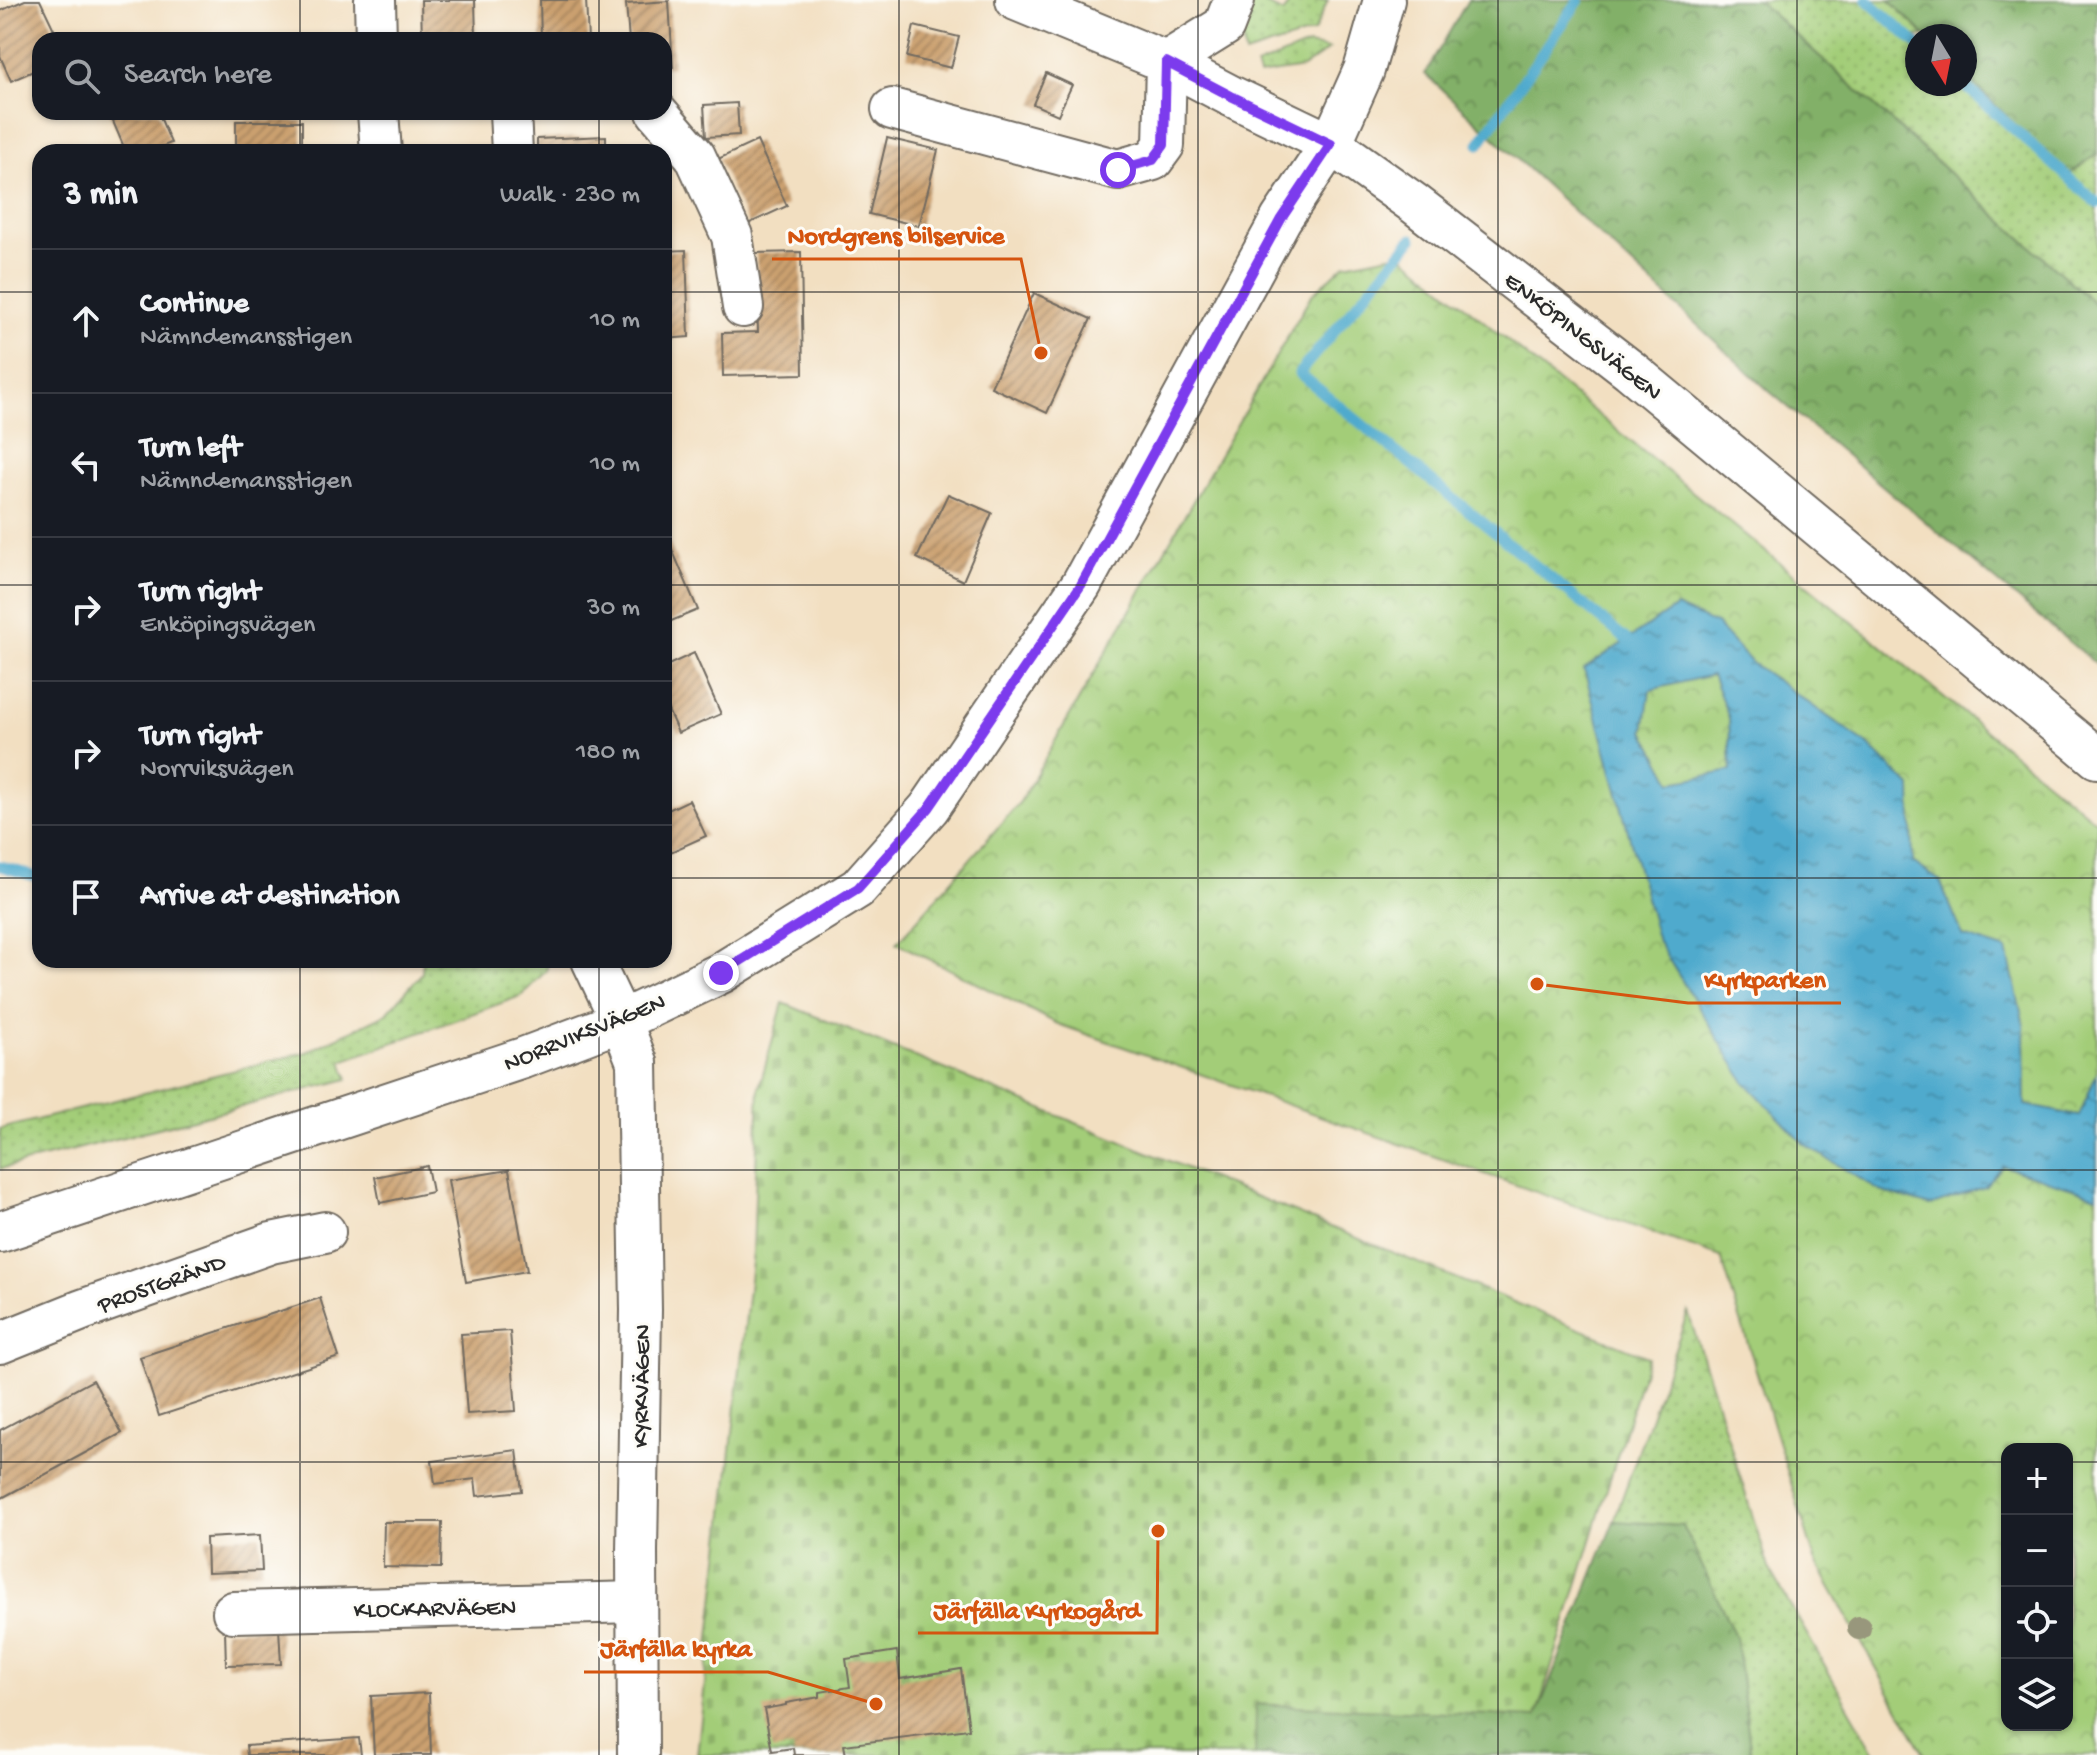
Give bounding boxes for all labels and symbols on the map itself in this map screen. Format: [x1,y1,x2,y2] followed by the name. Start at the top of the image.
[1905,24,1977,96] north arrow
[1100,152,1136,188] route start
[772,209,1021,259] callout: Nordgrens bilservice
[787,223,1006,254] text: Nordgrens bilservice
[1497,267,1667,408] street label: ENKÖPINGSVÄGEN
[1688,953,1841,1003] callout: Kyrkparken
[703,955,739,991] route end
[1703,967,1826,998] text: Kyrkparken
[500,989,670,1080] street label: NORRVIKSVÄGEN
[93,1249,230,1322] street label: PROSTGRÄND
[628,1324,659,1448] street label: KYRKVÄGEN
[918,1583,1157,1633] callout: Järfälla Kyrkogård
[353,1595,517,1626] street label: KLOCKARVÄGEN
[933,1598,1143,1629] text: Järfälla Kyrkogård
[584,1622,768,1672] callout: Järfälla kyrka
[599,1636,753,1667] text: Järfälla kyrka

